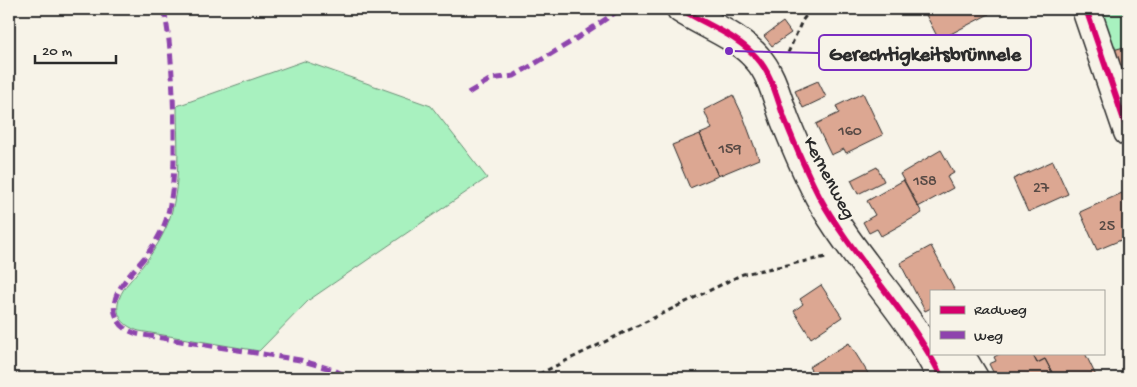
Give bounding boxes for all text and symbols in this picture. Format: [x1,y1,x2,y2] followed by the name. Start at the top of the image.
[35,32,116,64] scale bar
[819,35,1031,70] callout: Gerechtigkeitsbrünnele
[42,43,72,61] text: 20 m
[829,45,1022,68] text: Gerechtigkeitsbrünnele
[837,123,862,142] house number: 160
[797,133,859,224] street label: Kernenweg
[718,141,741,160] house number: 159
[912,173,937,192] house number: 158
[1033,180,1050,199] house number: 27
[1099,218,1115,237] house number: 25
[930,290,1104,354] legend
[974,302,1027,320] text: Radweg
[974,328,1003,346] text: Weg

